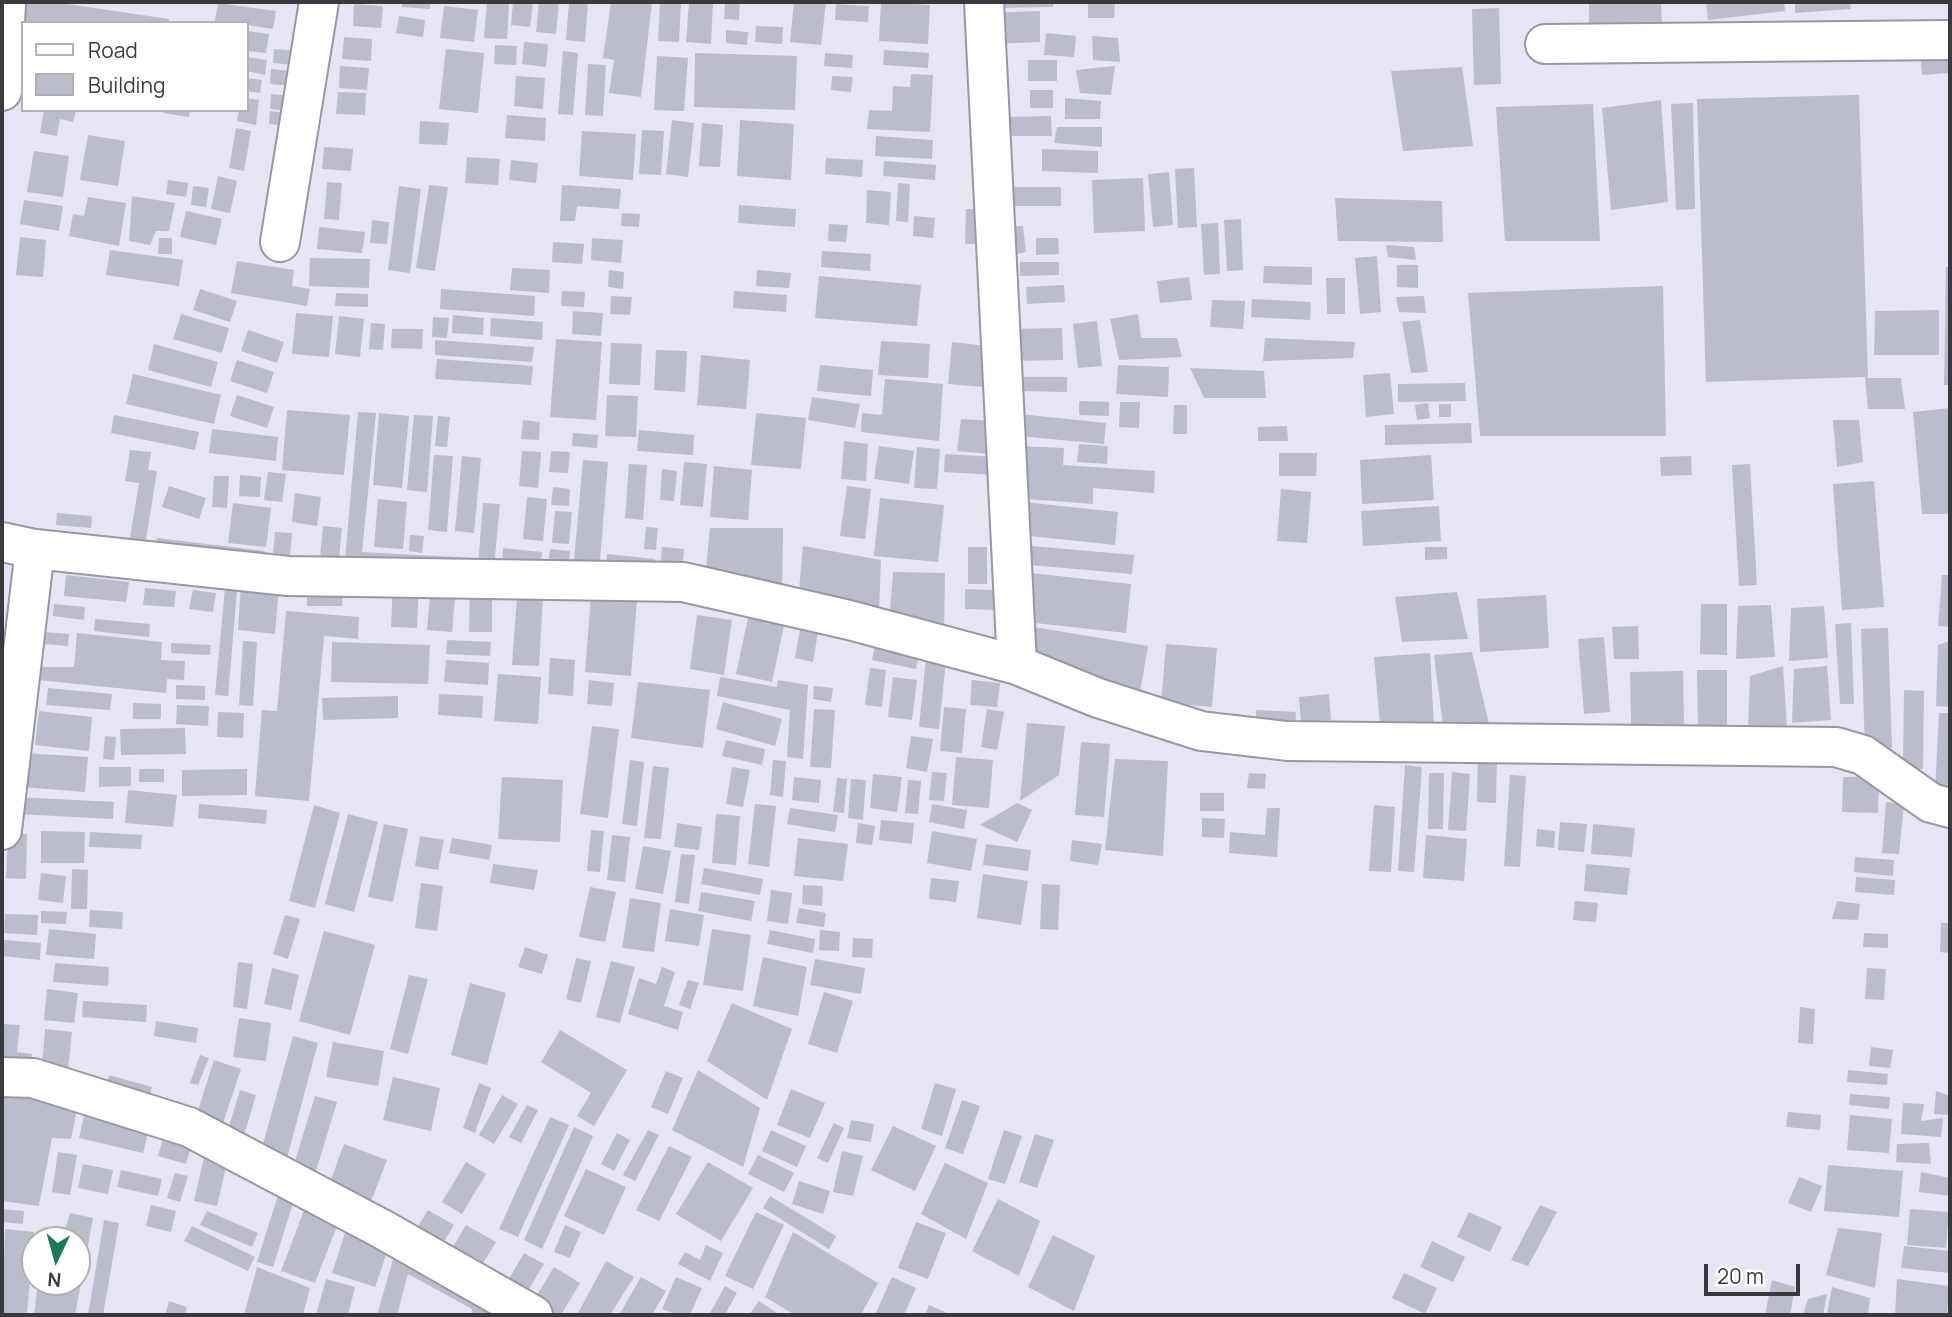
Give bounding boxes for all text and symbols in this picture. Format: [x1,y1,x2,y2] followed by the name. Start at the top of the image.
[21,21,248,112] legend
[88,36,138,64] text: Road
[88,71,165,99] text: Building
[21,1226,91,1296] north arrow
[1707,1250,1803,1294] scale bar
[1717,1262,1764,1290] text: 20 m
[46,1266,62,1293] text: N

